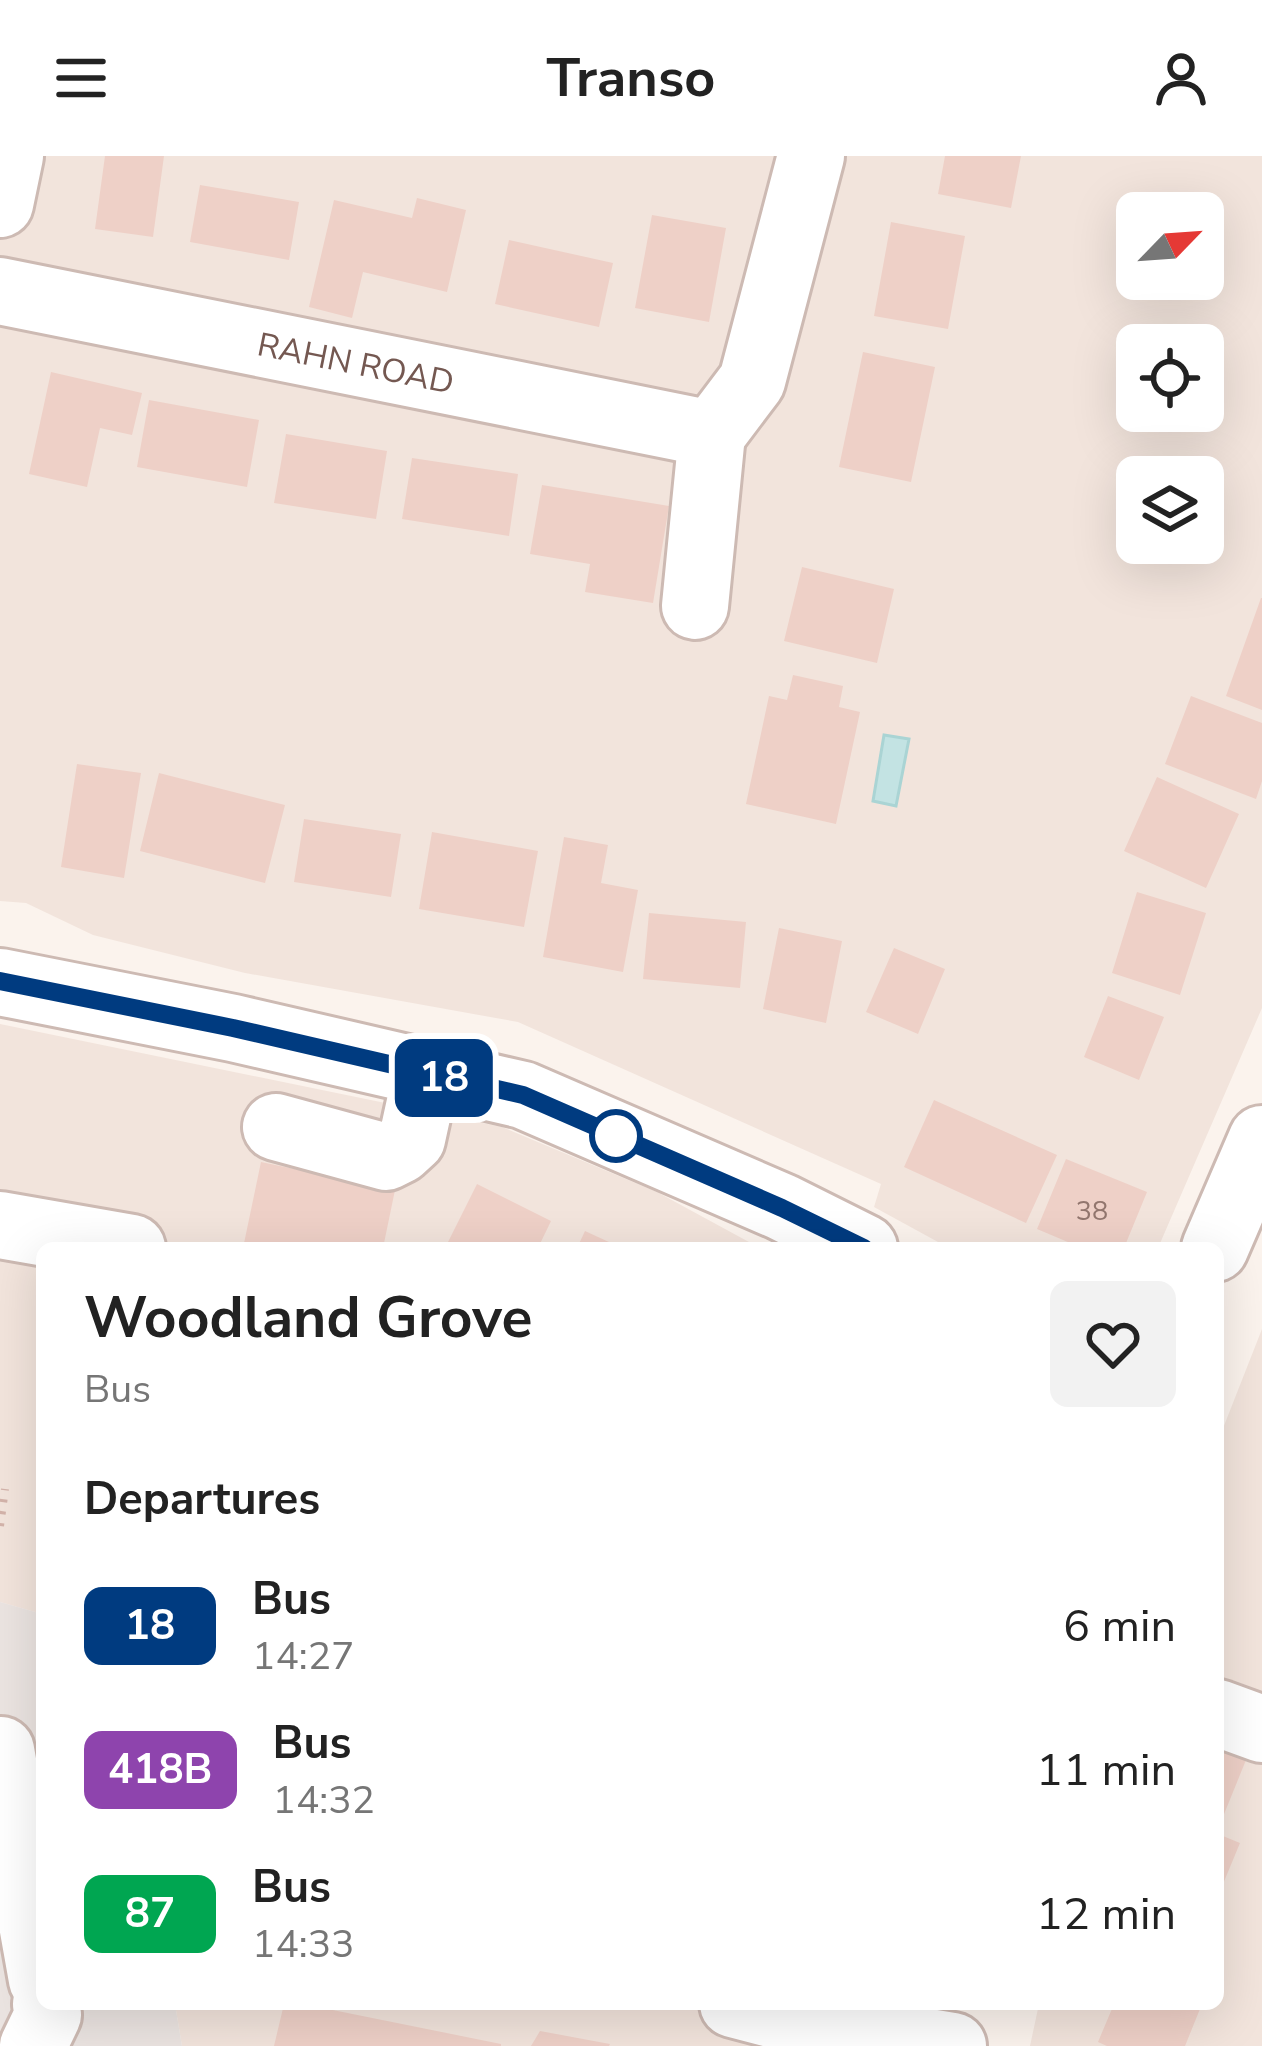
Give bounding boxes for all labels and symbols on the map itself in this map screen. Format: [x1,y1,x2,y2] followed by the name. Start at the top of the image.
[1116,192,1224,300] north arrow
[254,322,458,406] street label: RAHN ROAD
[390,1039,498,1117] line badge: 18
[591,1111,641,1161] unlabelled marker
[1076,1193,1108,1230] house number: 38

